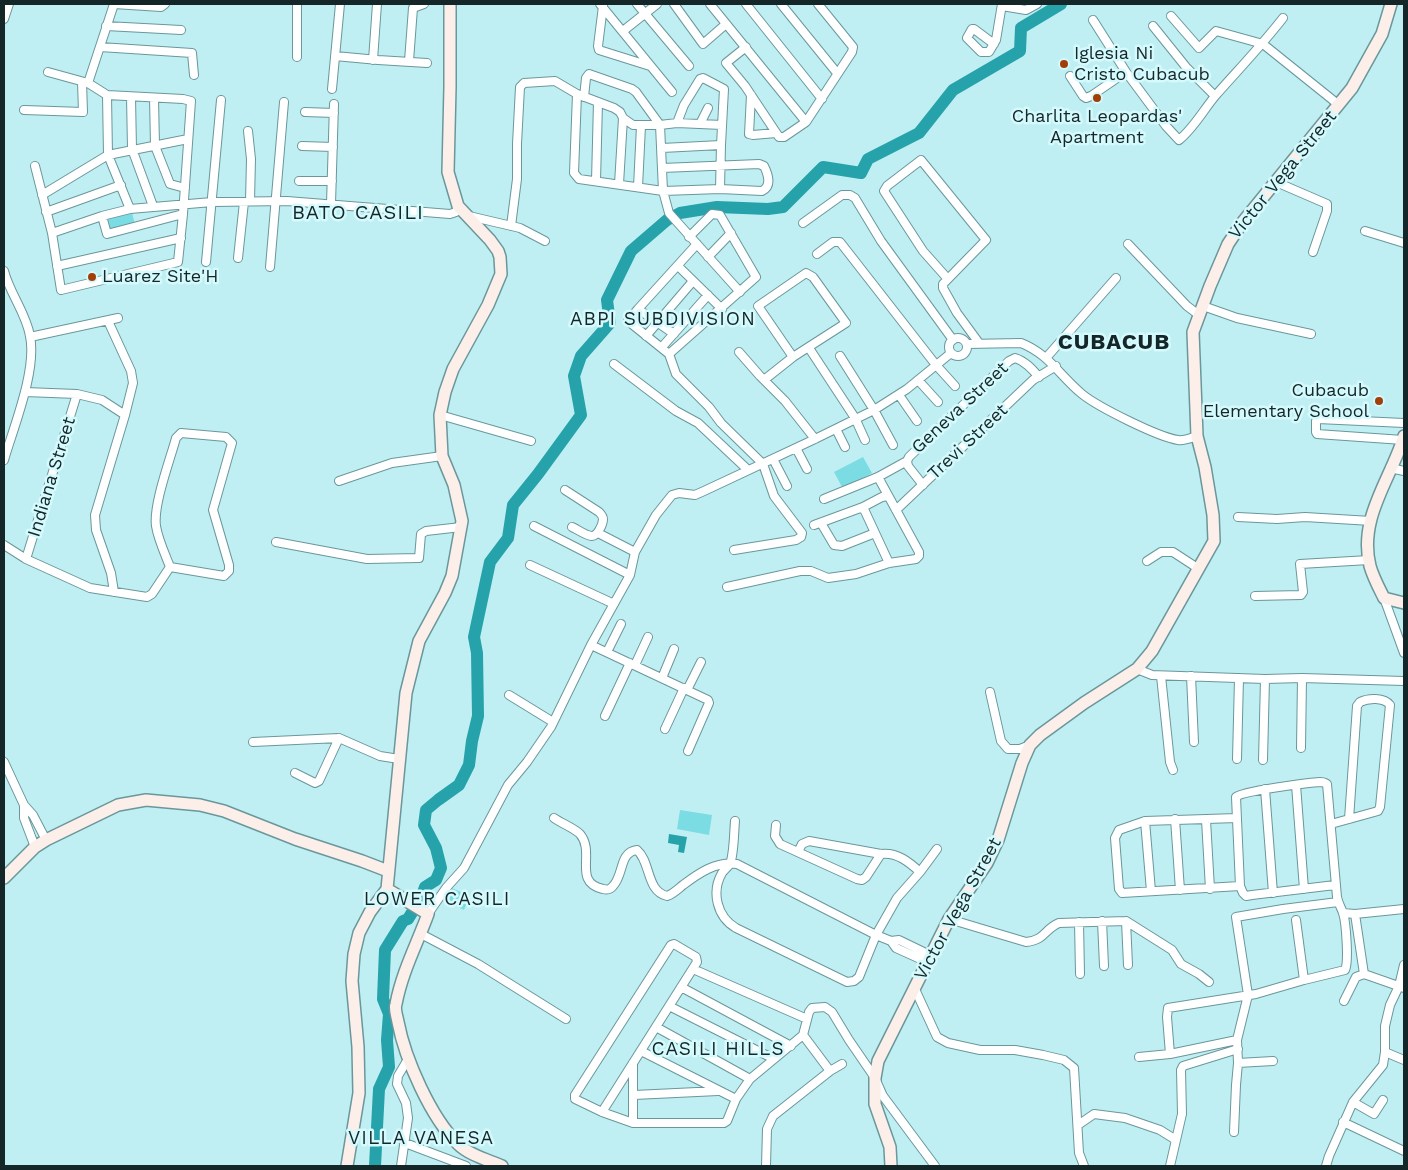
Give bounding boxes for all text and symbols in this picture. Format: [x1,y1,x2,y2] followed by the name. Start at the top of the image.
[1074,43,1210,86] place label: Iglesia Ni Cristo Cubacub
[1058,58,1070,70] marker: Iglesia Ni Cristo Cubacub
[1091,92,1103,104] marker: Charlita Leopardas' Apartment
[1012,106,1182,148] place label: Charlita Leopardas' Apartment
[1224,106,1342,244] street label: Victor Vega Street
[291,201,425,225] district label: BATO CASILI
[102,266,218,288] place label: Luarez Site'H
[86,271,98,283] marker: Luarez Site'H
[568,308,758,330] district label: ABPI SUBDIVISION
[1057,330,1171,356] district label: CUBACUB
[907,358,1013,458] street label: Geneva Street
[1203,380,1369,422] place label: Cubacub Elementary School
[1373,395,1385,407] marker: Cubacub Elementary School
[924,400,1012,484] street label: Trevi Street
[24,414,80,540] street label: Indiana Street
[910,834,1006,984] street label: Victor Vega Street
[362,888,512,910] district label: LOWER CASILI
[650,1038,786,1060] district label: CASILI HILLS
[346,1127,496,1149] district label: VILLA VANESA

